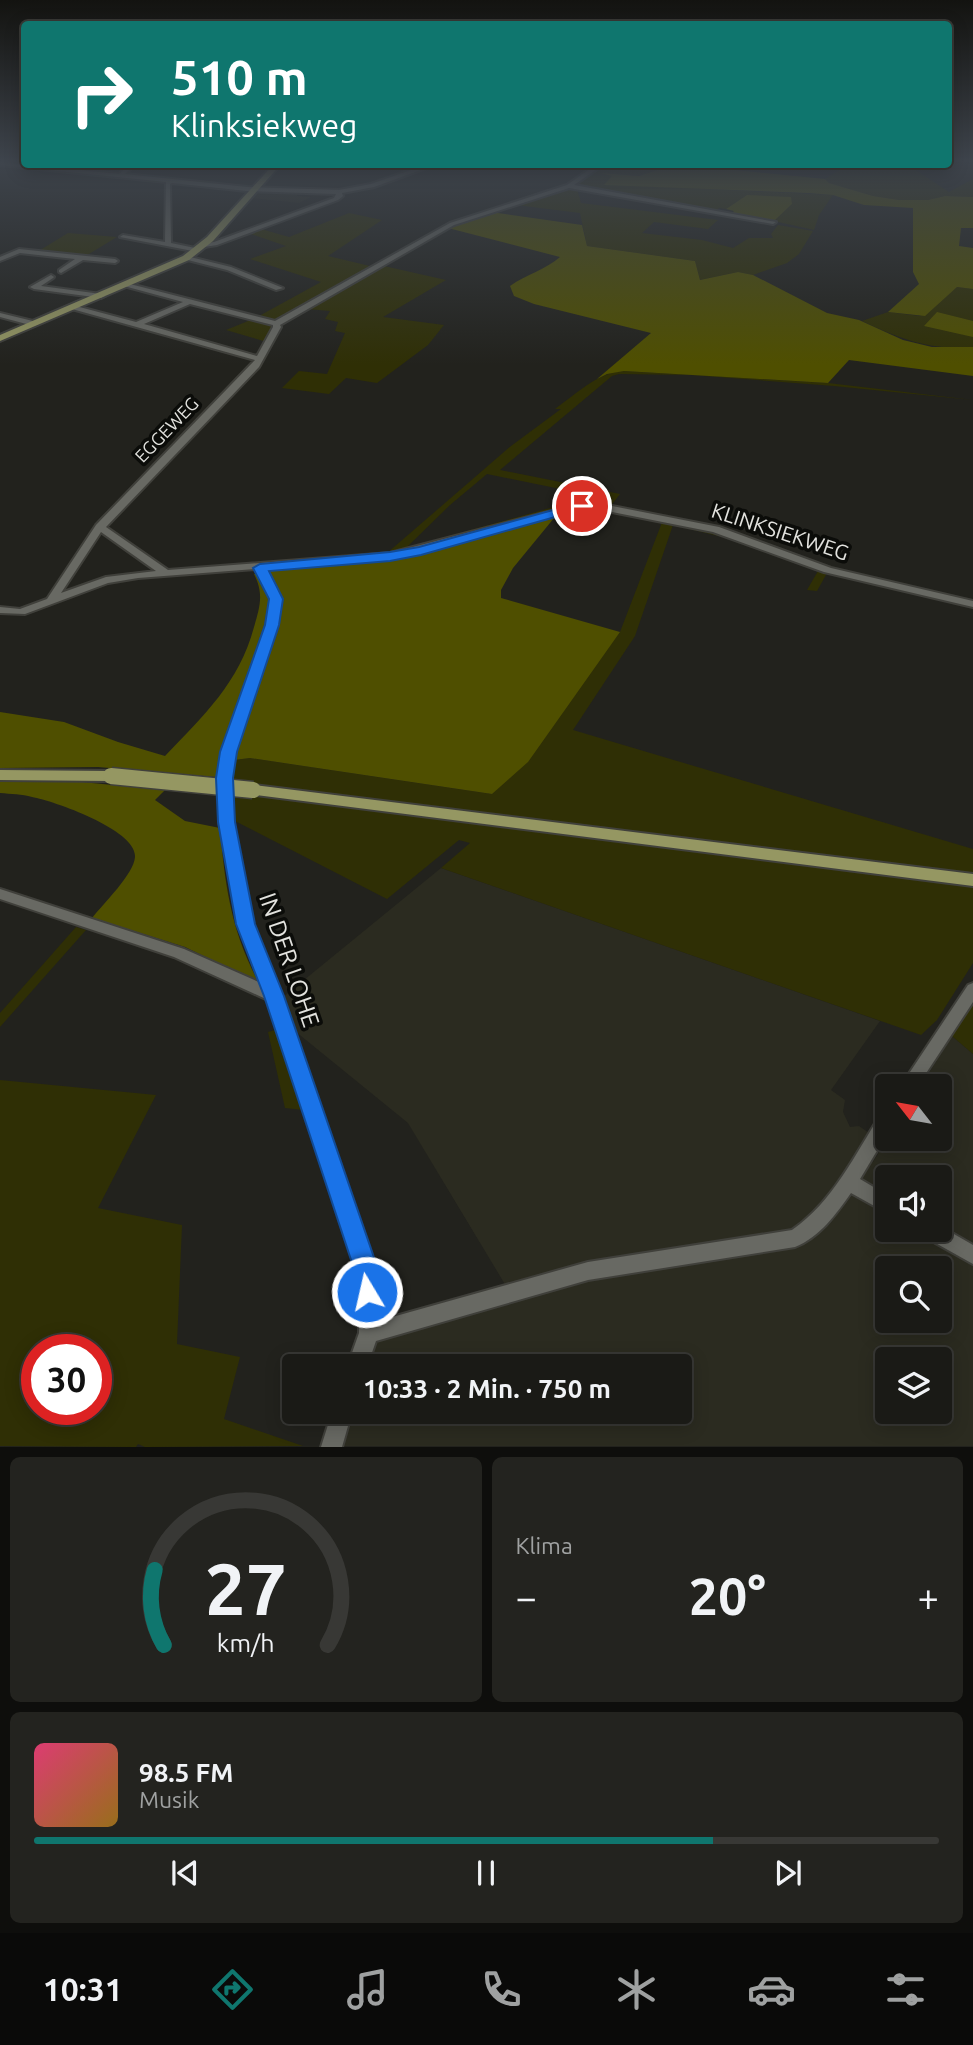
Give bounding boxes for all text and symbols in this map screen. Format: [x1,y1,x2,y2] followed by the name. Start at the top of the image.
[56,49,147,140] icon: right
[171,49,308,104] text: 510 m
[171,107,358,143] text: Klinksiekweg
[131,393,202,466] street label: EGGEWEG
[552,476,612,536] pin
[563,487,601,525] icon: arrive
[709,498,852,564] street label: KLINKSIEKWEG
[254,889,325,1030] street label: IN DER LOHE
[875,1074,952,1152] north arrow
[875,1074,952,1424] map controls
[875,1165,952,1242] button: sound
[330,1255,404,1329] position arrow
[875,1256,952,1333] button: search
[21,1334,112,1425] speed limit sign: 30
[875,1347,952,1424] button: layers
[363,1374,611,1403] text: 10:33 · 2 Min. · 750 m
[516,1533,573,1558] text: Klima
[205,1548,287,1630] text: 27
[689,1567,766,1625] text: 20°
[516,1576,537,1618] text: −
[918,1576,939,1618] text: +
[217,1629,275,1657] text: km/h
[139,1758,233,1787] text: 98.5 FM
[139,1787,199,1812] text: Musik
[166,1854,204,1892] icon: previous
[467,1854,505,1892] icon: pause
[769,1854,807,1892] icon: next
[208,1965,257,2014] icon: directions
[343,1965,392,2014] icon: music
[477,1965,526,2014] icon: phone
[612,1965,661,2014] icon: climate
[747,1965,796,2014] icon: car
[881,1965,930,2014] icon: filters
[43,1971,123,2007] text: 10:31

